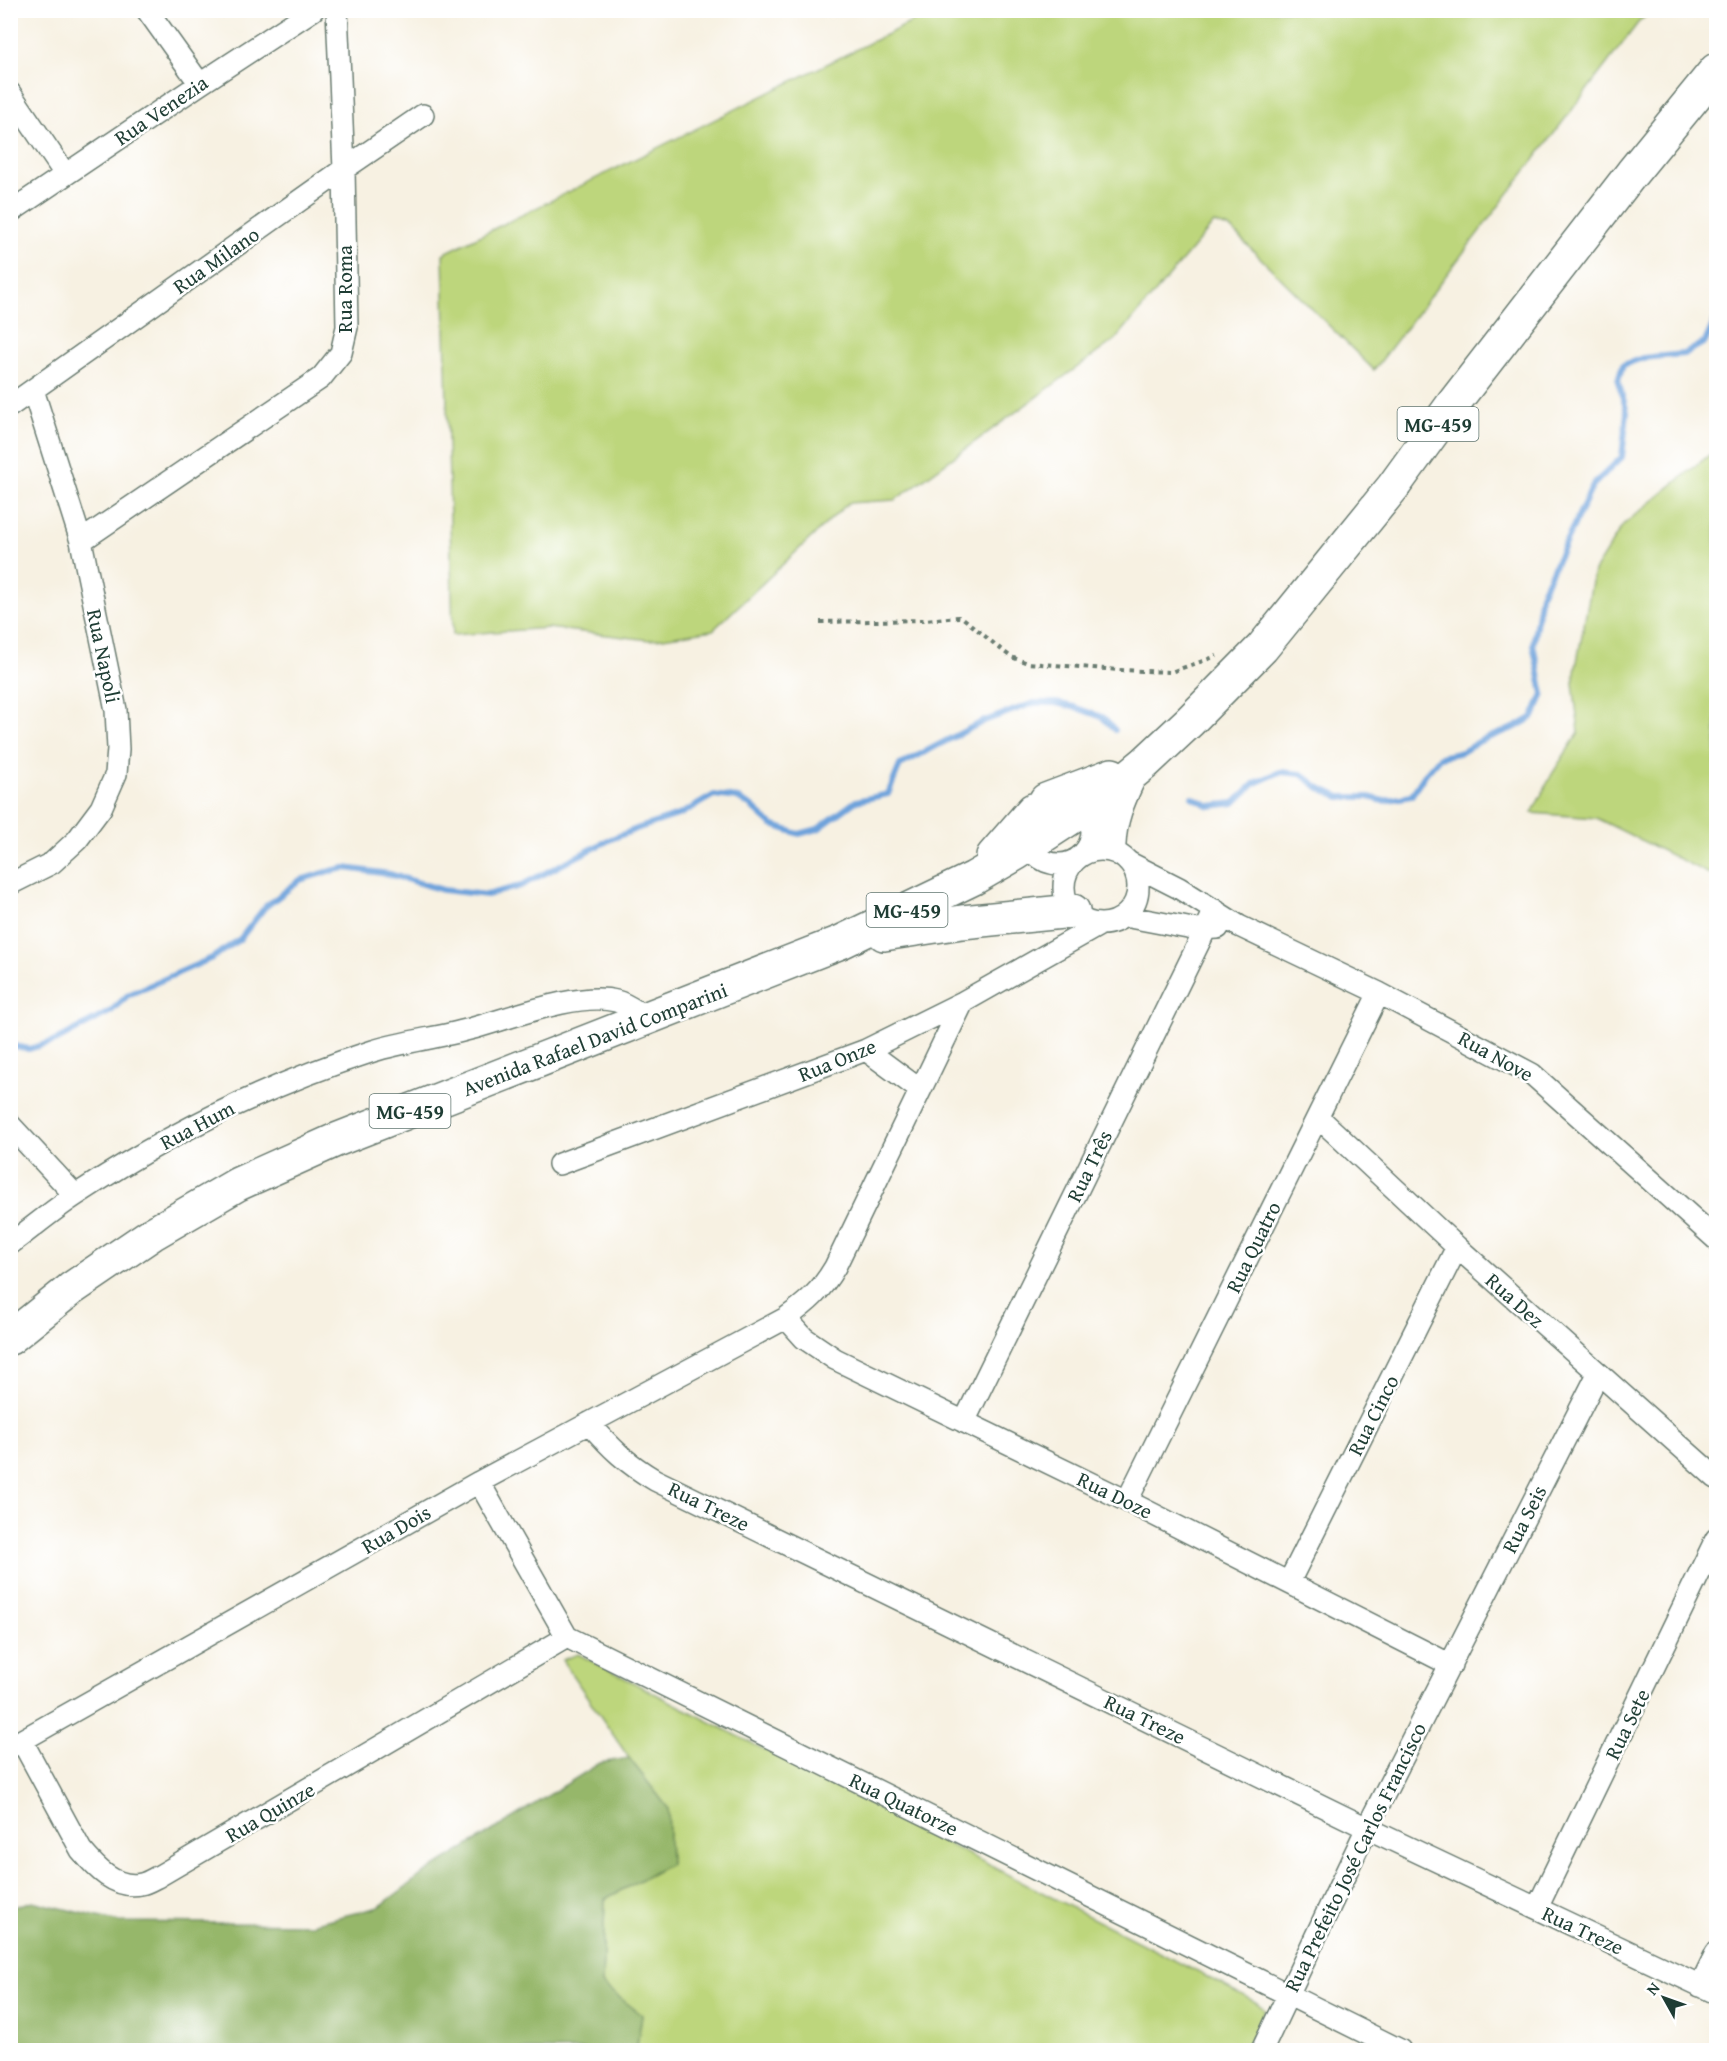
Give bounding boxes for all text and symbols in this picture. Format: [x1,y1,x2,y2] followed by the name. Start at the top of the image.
[108,67,214,153] street label: Rua Venezia
[166,219,266,301] street label: Rua Milano
[329,245,360,333] street label: Rua Roma
[1398,407,1478,441] road number: MG-459
[79,606,129,706] street label: Rua Napoli
[866,893,948,927] road number: MG-459
[458,974,732,1104] street label: Avenida Rafael David Comparini
[1453,1023,1539,1089] street label: Rua Nove
[793,1030,881,1090] street label: Rua Onze
[154,1092,240,1158] street label: Rua Hum
[370,1094,450,1128] road number: MG-459
[1058,1125,1120,1207] street label: Rua Três
[1217,1196,1289,1298] street label: Rua Quatro
[1479,1265,1551,1335] street label: Rua Dez
[1339,1369,1407,1461] street label: Rua Cinco
[1072,1463,1158,1527] street label: Rua Doze
[663,1473,755,1539] street label: Rua Treze
[1494,1480,1554,1558] street label: Rua Seis
[355,1497,437,1561] street label: Rua Dois
[1597,1683,1658,1765] street label: Rua Sete
[1099,1686,1191,1752] street label: Rua Treze
[1276,1717,1434,1997] street label: Rua Prefeito José Carlos Francisco
[844,1764,964,1844] street label: Rua Quatorze
[219,1774,321,1850] street label: Rua Quinze
[1537,1898,1629,1962] street label: Rua Treze
[1634,1968,1694,2028] north arrow
[1640,1976,1665,2000] text: N

